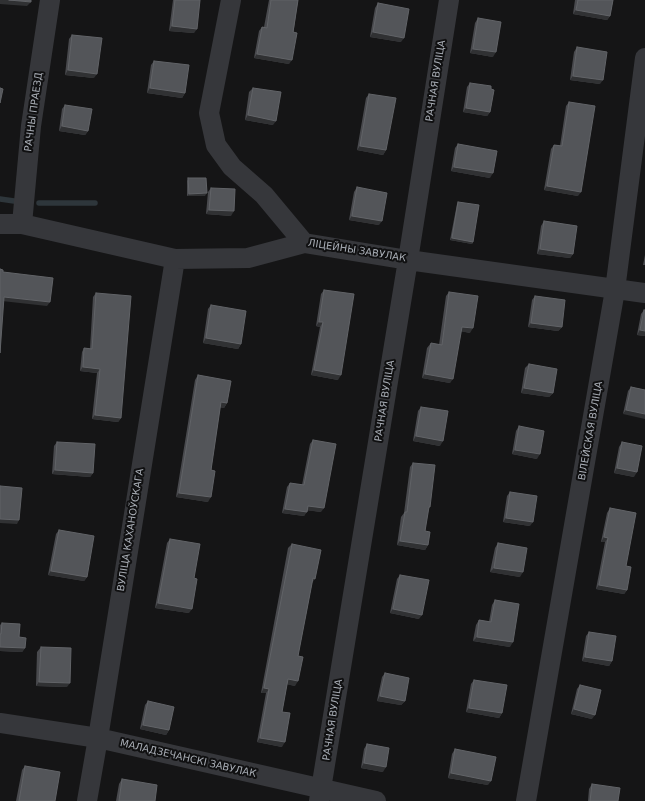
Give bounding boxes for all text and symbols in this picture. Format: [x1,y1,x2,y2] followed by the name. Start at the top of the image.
[424,39,448,123] street label: РАЧНАЯ ВУЛІЦА
[22,71,46,153] street label: РАЧНЫ ПРАЕЗД
[307,237,407,265] street label: ЛІЦЕЙНЫ ЗАВУЛАК
[373,359,397,443] street label: РАЧНАЯ ВУЛІЦА
[576,381,606,481] street label: ВІЛЕЙСКАЯ ВУЛІЦА
[115,468,147,592] street label: ВУЛІЦА КАХАНОЎСКАГА
[321,678,345,762] street label: РАЧНАЯ ВУЛІЦА
[119,737,257,781] street label: МАЛАДЗЕЧАНСКІ ЗАВУЛАК

